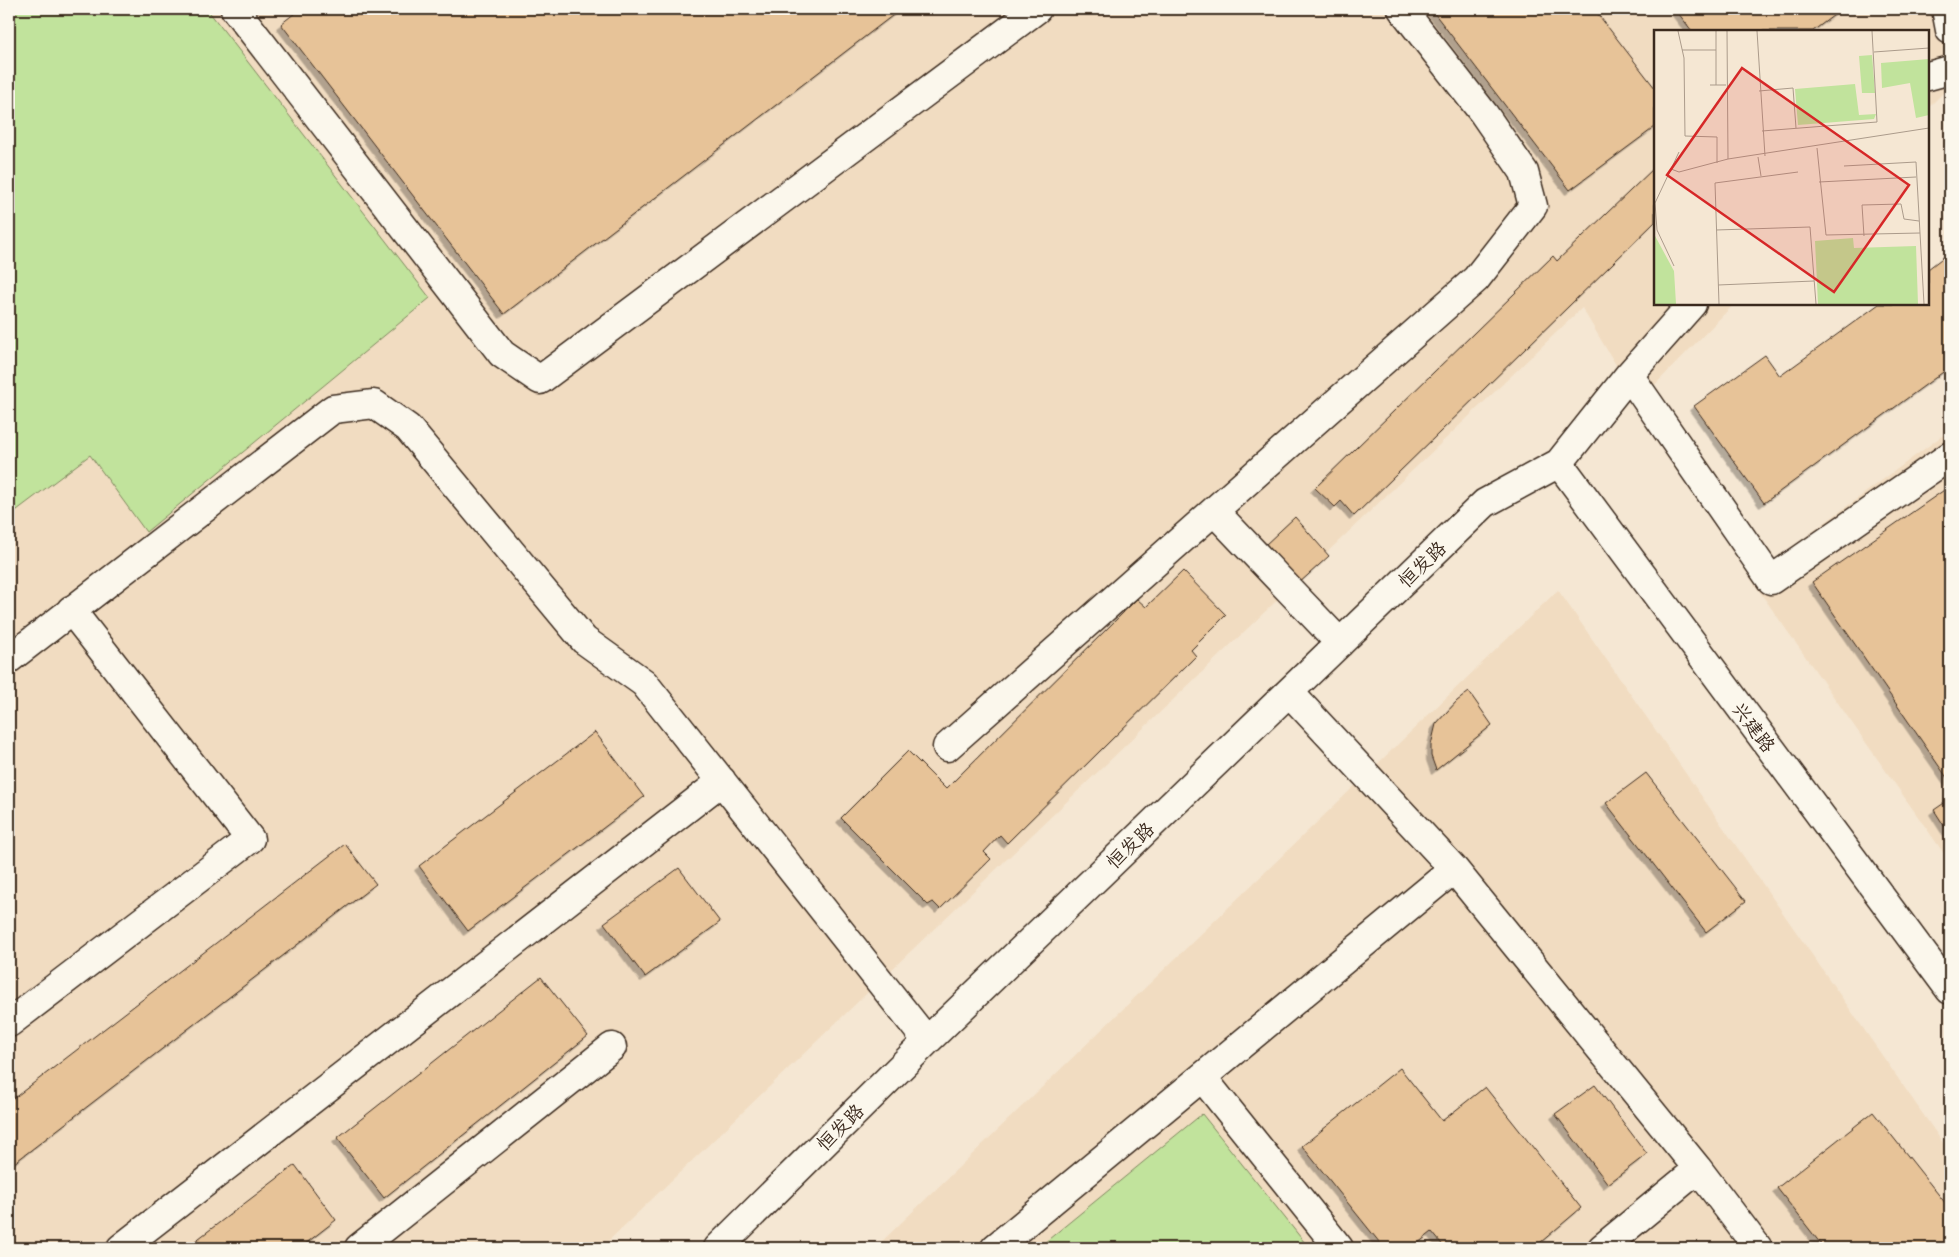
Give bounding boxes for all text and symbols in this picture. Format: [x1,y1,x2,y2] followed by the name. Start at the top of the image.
[1654,30,1929,305] inset map
[1393,536,1452,593] street label: 恒发路
[1726,697,1781,758] street label: 兴建路
[1101,817,1160,874] street label: 恒发路
[811,1098,869,1156] street label: 恒发路

